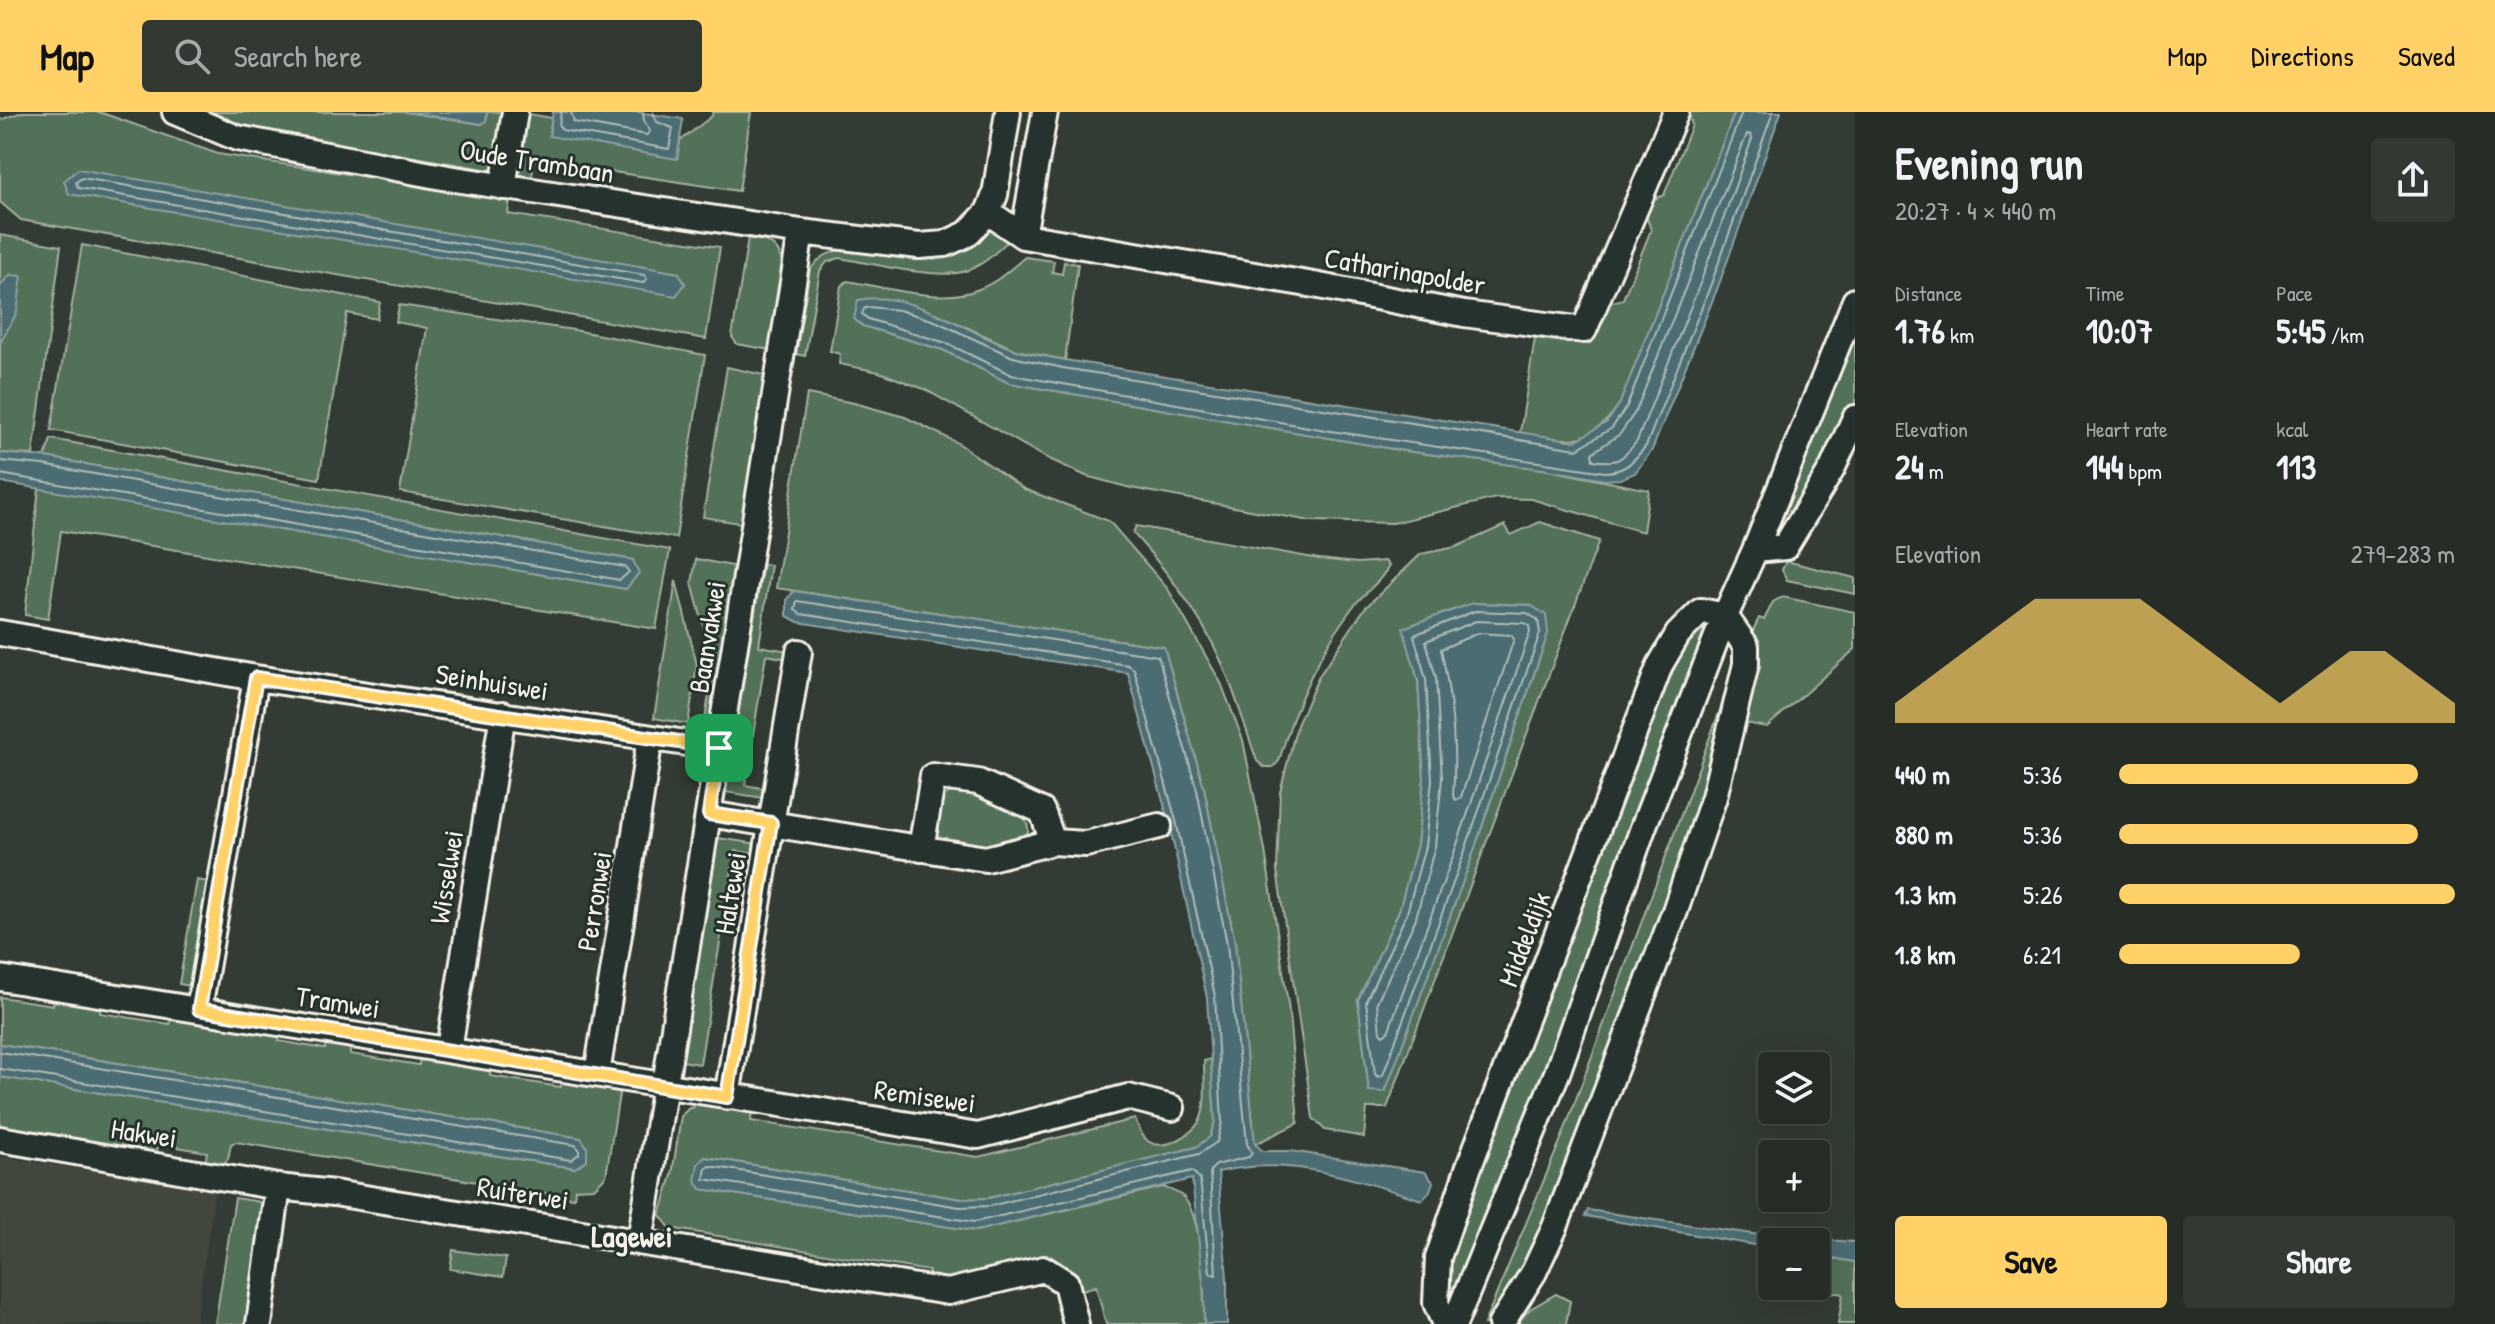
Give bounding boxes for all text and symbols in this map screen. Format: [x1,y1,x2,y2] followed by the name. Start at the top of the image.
[142,20,702,92] search box
[40,30,94,82] text: Map
[170,34,214,78] icon: search
[234,36,362,76] text: Search here
[2167,37,2207,75] text: Map
[2251,37,2354,75] text: Directions
[2398,37,2455,75] text: Saved
[457,130,617,192] street label: Oude Trambaan
[1895,133,2083,193] text: Evening run
[2371,138,2455,222] button: share
[1895,193,2056,228] text: 20:27 · 4 × 440 m
[1321,238,1489,304] street label: Catharinapolder
[1895,278,1962,308] text: Distance
[2086,278,2125,308] text: Time
[2276,278,2313,308] text: Pace
[1895,308,1945,354] text: 1.76
[2086,308,2153,354] text: 10:07
[2276,308,2326,354] text: 5:45
[1945,320,1974,350] text: km
[2326,320,2364,350] text: /km
[1895,414,1968,444] text: Elevation
[2086,414,2168,444] text: Heart rate
[2276,414,2308,444] text: kcal
[1895,444,1924,490] text: 24
[2086,444,2124,490] text: 144
[2276,444,2316,490] text: 113
[1924,456,1944,486] text: m
[2124,456,2162,486] text: bpm
[1895,536,1981,571] text: Elevation
[2351,536,2455,571] text: 279–283 m
[679,578,735,696] street label: Baanvakwei
[433,654,551,710] street label: Seinhuiswei
[685,714,753,782] pin
[697,726,741,770] icon: arrive
[1895,757,1950,792] text: 440 m
[2023,757,2062,792] text: 5:36
[1895,817,1953,852] text: 880 m
[2023,817,2062,852] text: 5:36
[420,828,472,926] street label: Wisselwei
[567,848,621,954] street label: Perronwei
[705,849,755,937] street label: Haltewei
[1895,877,1956,912] text: 1.3 km
[2023,877,2063,912] text: 5:26
[1489,886,1560,992] street label: Middeldijk
[1895,937,1956,972] text: 1.8 km
[2023,937,2061,972] text: 6:21
[293,977,383,1027] street label: Tramwei
[1758,1052,1830,1300] map controls
[1758,1052,1830,1124] button: layers
[872,1070,978,1122] street label: Remisewei
[108,1109,180,1157] street label: Hakwei
[1758,1140,1830,1212] button: +
[475,1167,571,1219] street label: Ruiterwei
[592,1216,672,1257] district label: Lagewei
[1895,1216,2167,1308] button: Save
[2183,1216,2455,1308] button: Share
[1758,1228,1830,1300] button: −

